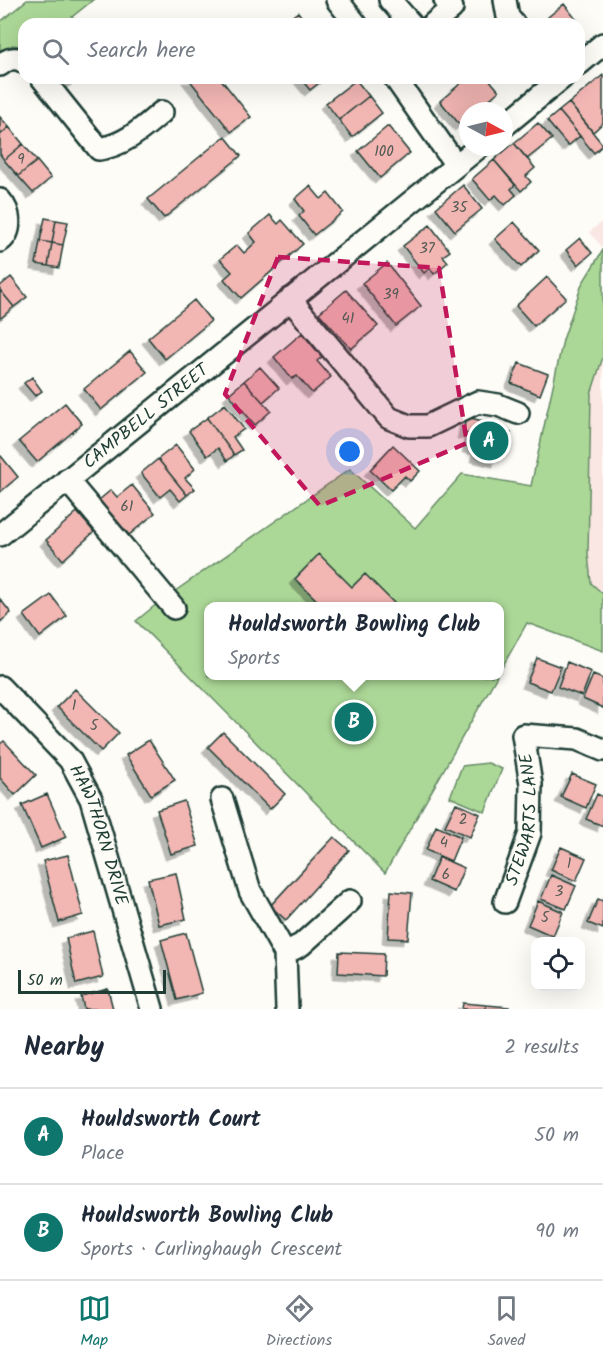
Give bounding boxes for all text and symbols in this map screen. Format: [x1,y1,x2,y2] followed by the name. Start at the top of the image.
[18,18,585,84] search box
[87,34,195,69] text: Search here
[39,35,72,68] icon: search
[459,102,513,156] north arrow
[374,140,394,164] house number: 100
[17,148,25,172] house number: 9
[451,196,468,220] house number: 35
[419,237,436,261] house number: 37
[383,283,400,307] house number: 39
[342,307,355,331] house number: 41
[77,356,217,477] street label: CAMPBELL STREET
[470,418,508,464] pin: A
[335,437,364,466] your location
[120,495,134,519] house number: 61
[204,602,504,680] popup
[228,608,480,643] text: Houldsworth Bowling Club
[228,643,280,675] text: Sports
[72,694,77,718] house number: 1
[334,700,374,744] pin: B
[90,714,99,738] house number: 5
[498,750,546,890] street label: STEWARTS LANE
[61,759,136,909] street label: HAWTHORN DRIVE
[459,808,467,832] house number: 2
[440,831,448,855] house number: 4
[567,852,572,876] house number: 1
[442,863,450,887] house number: 6
[555,880,564,904] house number: 3
[541,906,550,930] house number: 5
[531,937,585,991] map controls
[531,937,585,991] button: locate
[18,967,166,994] scale bar
[27,968,63,993] text: 50 m
[24,1027,104,1069] text: Nearby
[504,1032,579,1064] text: 2 results
[81,1103,261,1138] text: Houldsworth Court
[37,1120,50,1152] text: A
[534,1120,579,1152] text: 50 m
[81,1138,124,1170] text: Place
[81,1199,333,1234] text: Houldsworth Bowling Club
[37,1216,50,1248] text: B
[535,1216,579,1248] text: 90 m
[81,1234,342,1266] text: Sports · Curlinghaugh Crescent
[78,1292,111,1353] tab: Map
[266,1292,332,1353] tab: Directions
[487,1292,525,1353] tab: Saved

